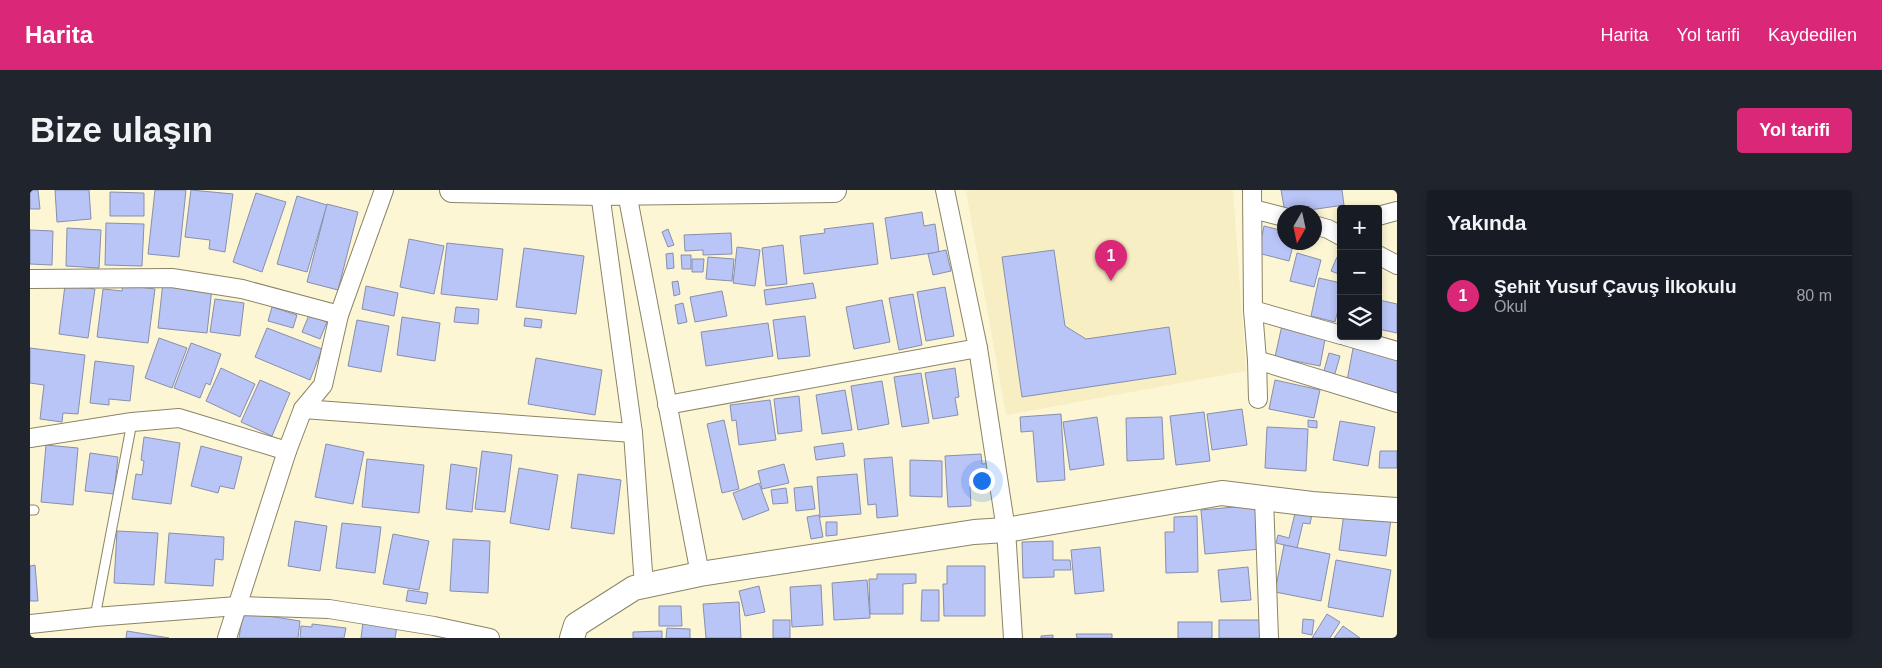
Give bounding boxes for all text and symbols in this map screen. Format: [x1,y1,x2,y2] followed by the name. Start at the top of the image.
[25,21,93,48] text: Harita
[1601,25,1649,45] text: Harita
[1677,25,1740,45] text: Yol tarifi
[1768,25,1857,45] text: Kaydedilen
[1737,108,1852,153] button: Yol tarifi
[30,110,213,149] text: Bize ulaşın
[1277,205,1322,250] north arrow
[1337,205,1382,340] map controls
[1337,205,1382,250] button: +
[1447,211,1526,234] text: Yakında
[1095,240,1127,281] pin: 1
[1337,250,1382,295] button: −
[1494,276,1737,297] text: Şehit Yusuf Çavuş İlkokulu
[1459,287,1467,304] text: 1
[1796,287,1832,304] text: 80 m
[1337,295,1382,340] button: layers
[1494,298,1527,315] text: Okul
[969,468,995,494] your location

